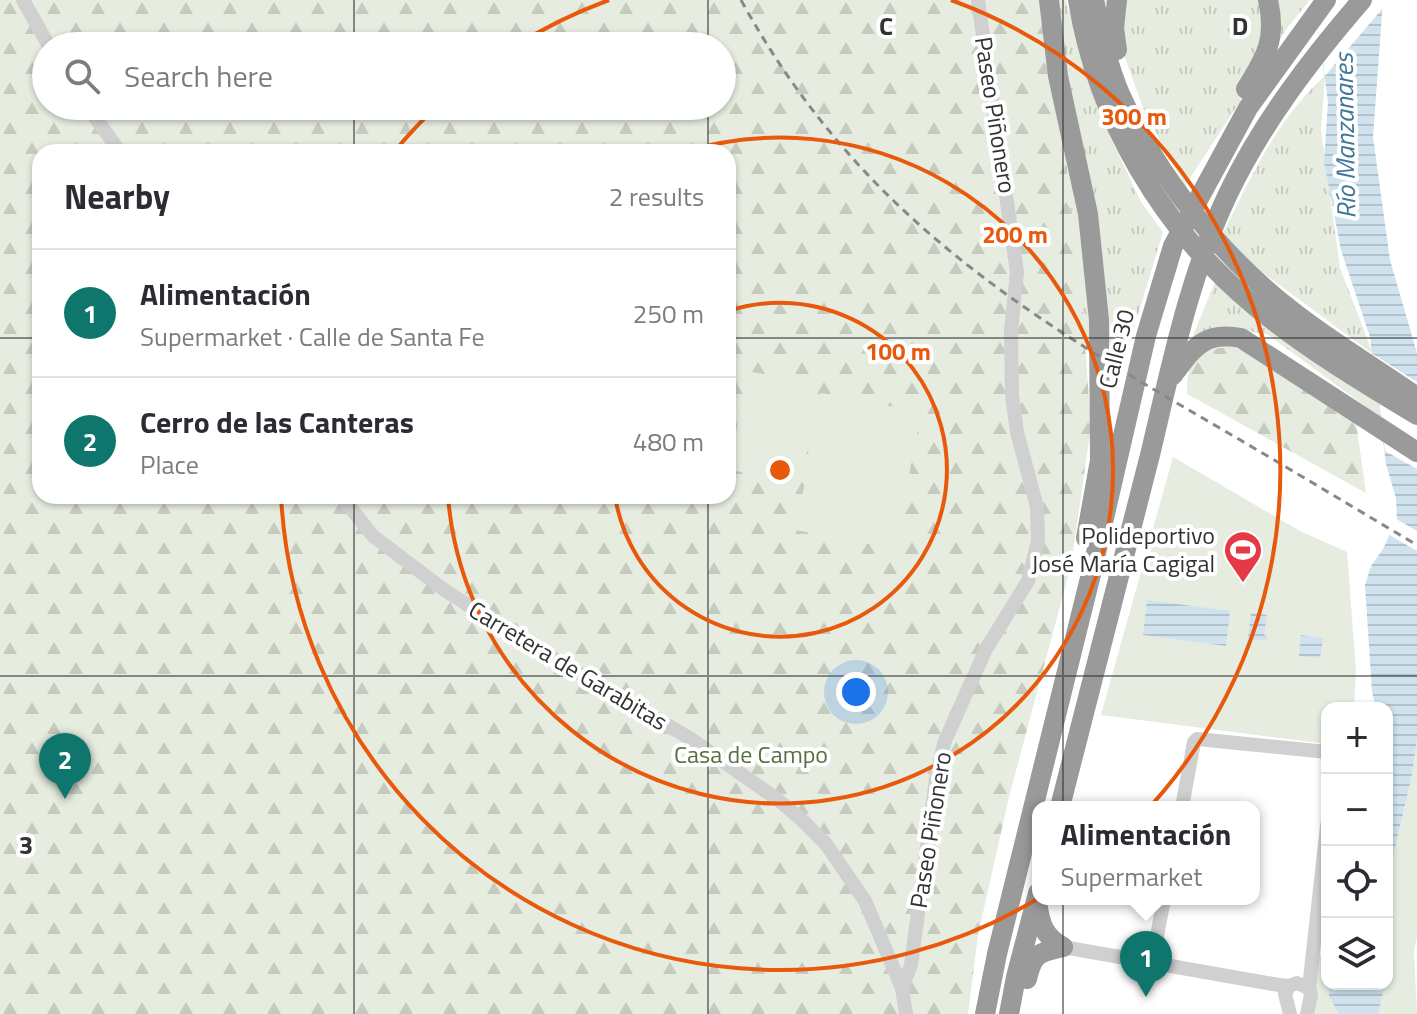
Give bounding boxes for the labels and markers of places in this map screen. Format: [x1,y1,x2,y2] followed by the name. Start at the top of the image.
[766,456,794,484] centre of rings
[1031,517,1215,581] place label: Polideportivo José María Cagigal
[1222,529,1264,584] sports icon: Polideportivo José María Cagigal
[39,733,91,799] pin: 2
[1120,931,1172,997] pin: 1

